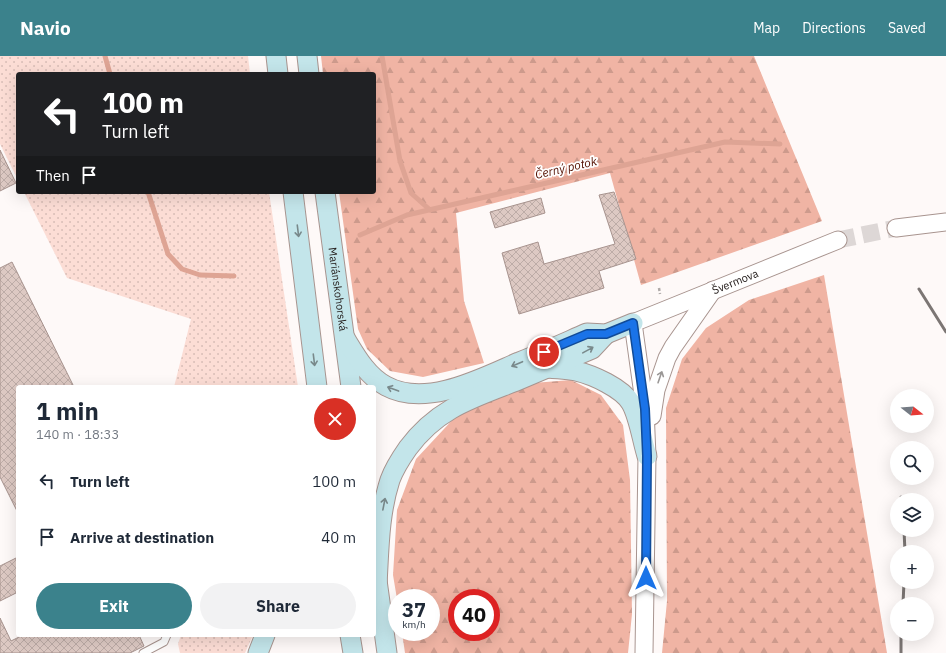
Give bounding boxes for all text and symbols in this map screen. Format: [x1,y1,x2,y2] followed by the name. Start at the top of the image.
[20,16,71,40] text: Navio
[753,19,780,37] text: Map
[802,19,866,37] text: Directions
[888,19,926,37] text: Saved
[102,84,184,121] text: 100 m
[36,88,88,140] icon: left
[102,120,170,143] text: Turn left
[533,153,599,182] water label: Černý potok
[78,164,100,186] icon: arrive
[36,166,70,185] text: Then
[294,224,302,237] one-way arrow
[325,246,350,332] street label: Mariánskohorská
[710,266,760,297] street label: Švermova
[527,335,561,369] pin
[533,341,555,363] icon: arrive
[582,346,594,353] one-way arrow
[310,353,318,366] one-way arrow
[511,360,523,368] one-way arrow
[657,370,664,383] one-way arrow
[387,384,399,392] one-way arrow
[890,389,934,433] north arrow
[890,389,934,641] map controls
[36,395,99,427] text: 1 min
[314,398,356,440] button: close
[36,426,119,443] text: 140 m · 18:33
[890,441,934,485] button: search
[36,470,58,492] icon: left
[70,472,130,491] text: Turn left
[312,472,356,491] text: 100 m
[890,493,934,537] button: layers
[380,498,388,511] one-way arrow
[36,526,58,548] icon: arrive
[70,528,214,547] text: Arrive at destination
[321,528,356,547] text: 40 m
[890,545,934,589] button: +
[625,557,667,599] position arrow
[36,583,192,629] button: Exit
[200,583,356,629] button: Share
[448,589,500,641] speed limit sign: 40
[402,596,426,623] text: 37
[890,597,934,641] button: −
[402,618,426,631] text: km/h

